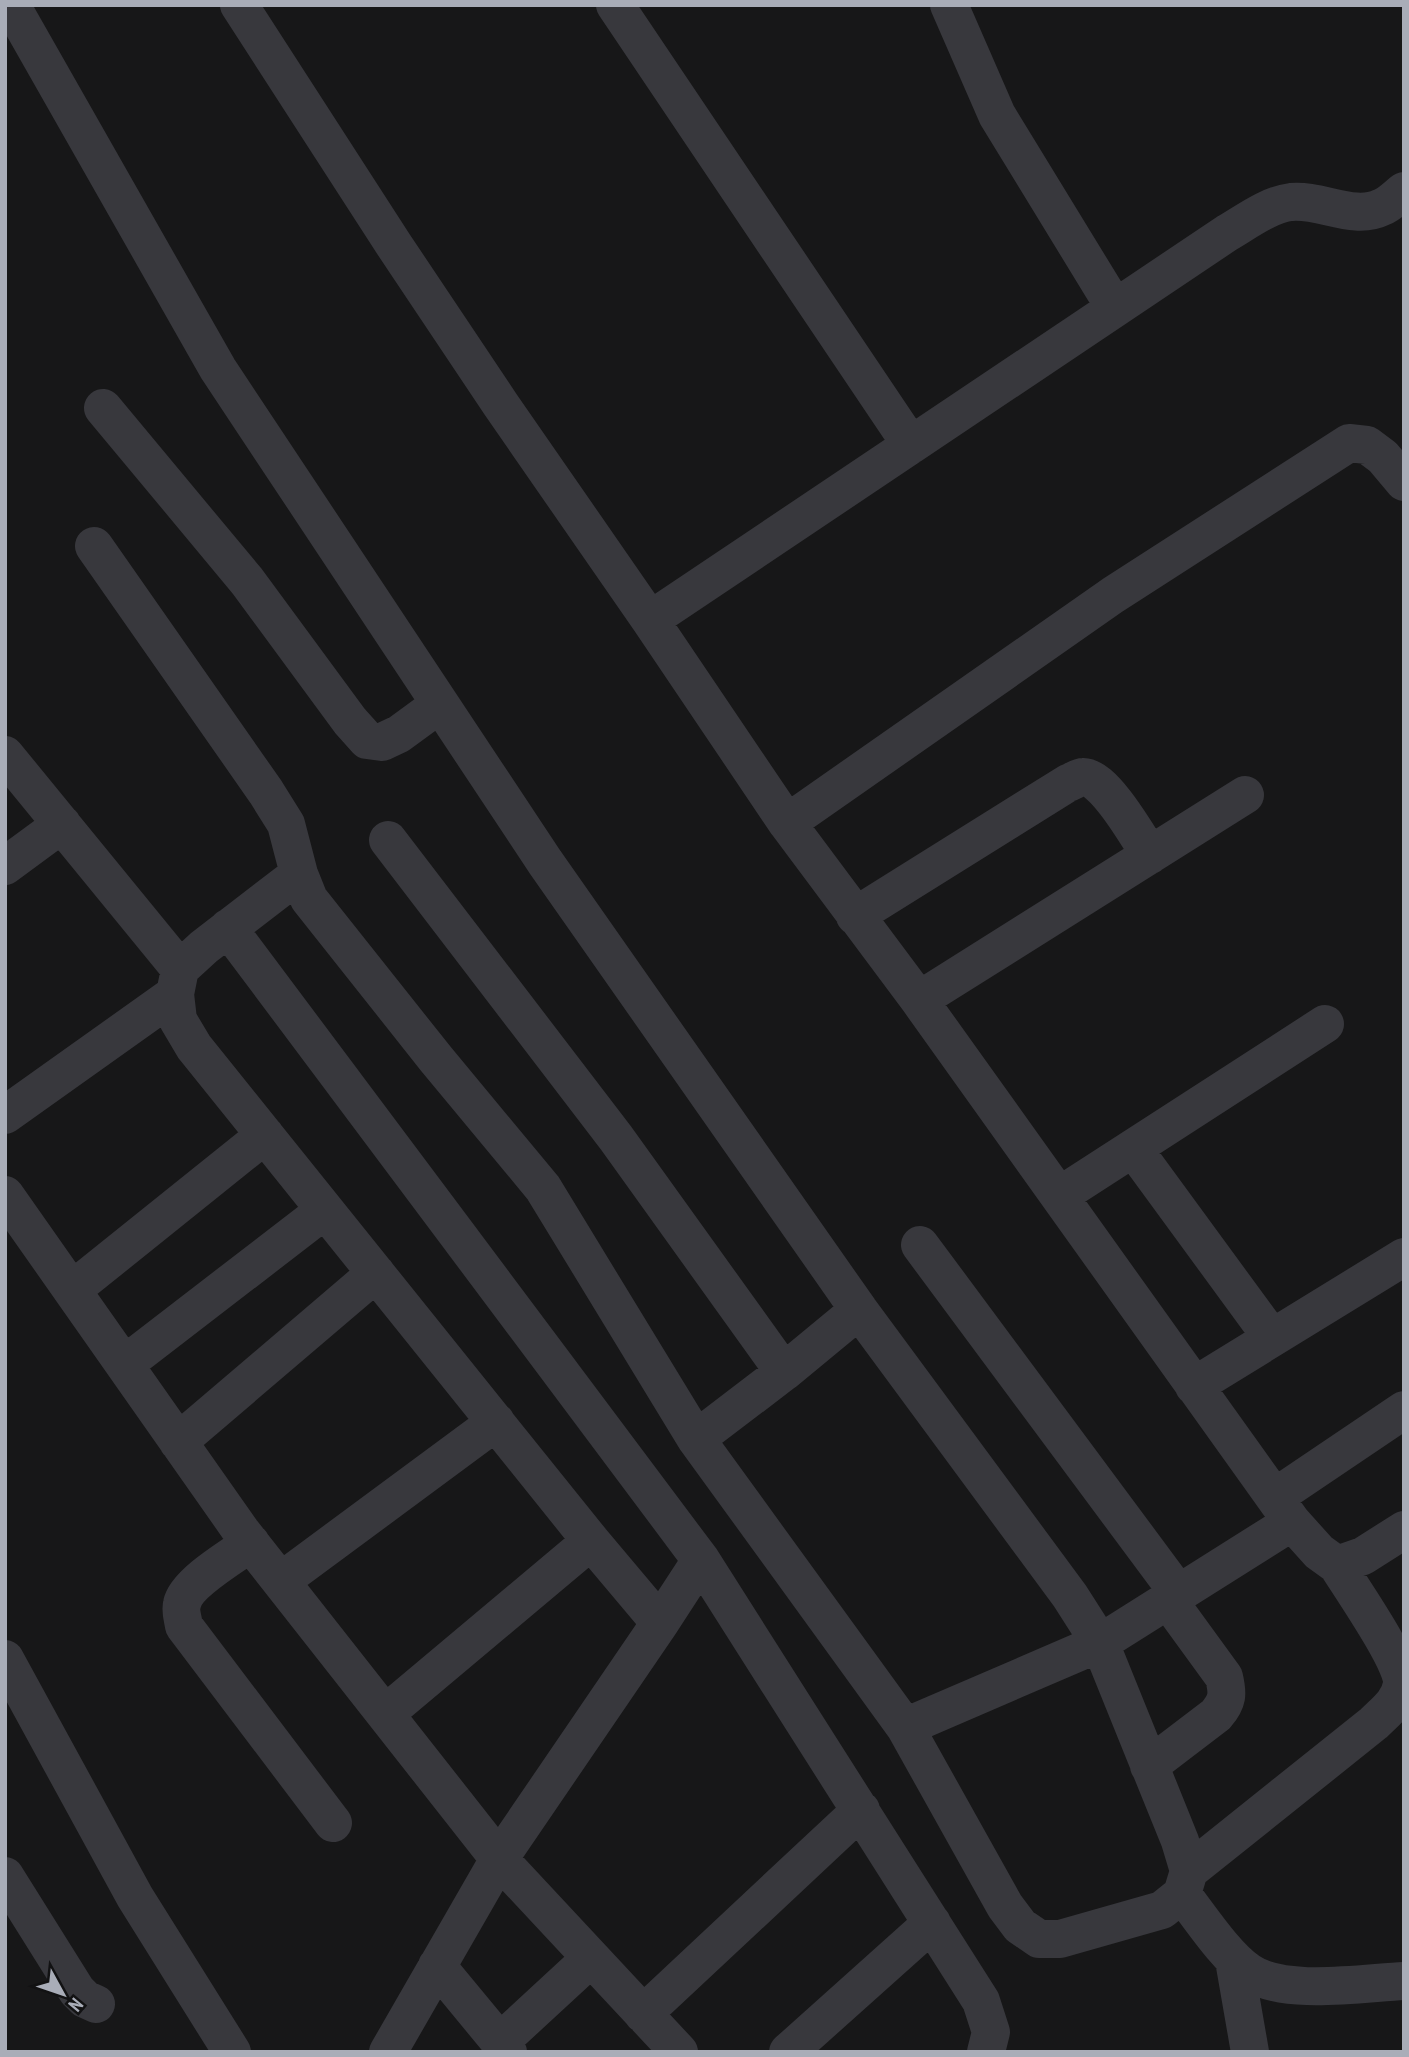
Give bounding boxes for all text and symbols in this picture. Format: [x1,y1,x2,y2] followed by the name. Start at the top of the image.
[28,1959,98,2029] north arrow
[64,1993,89,2017] text: N

